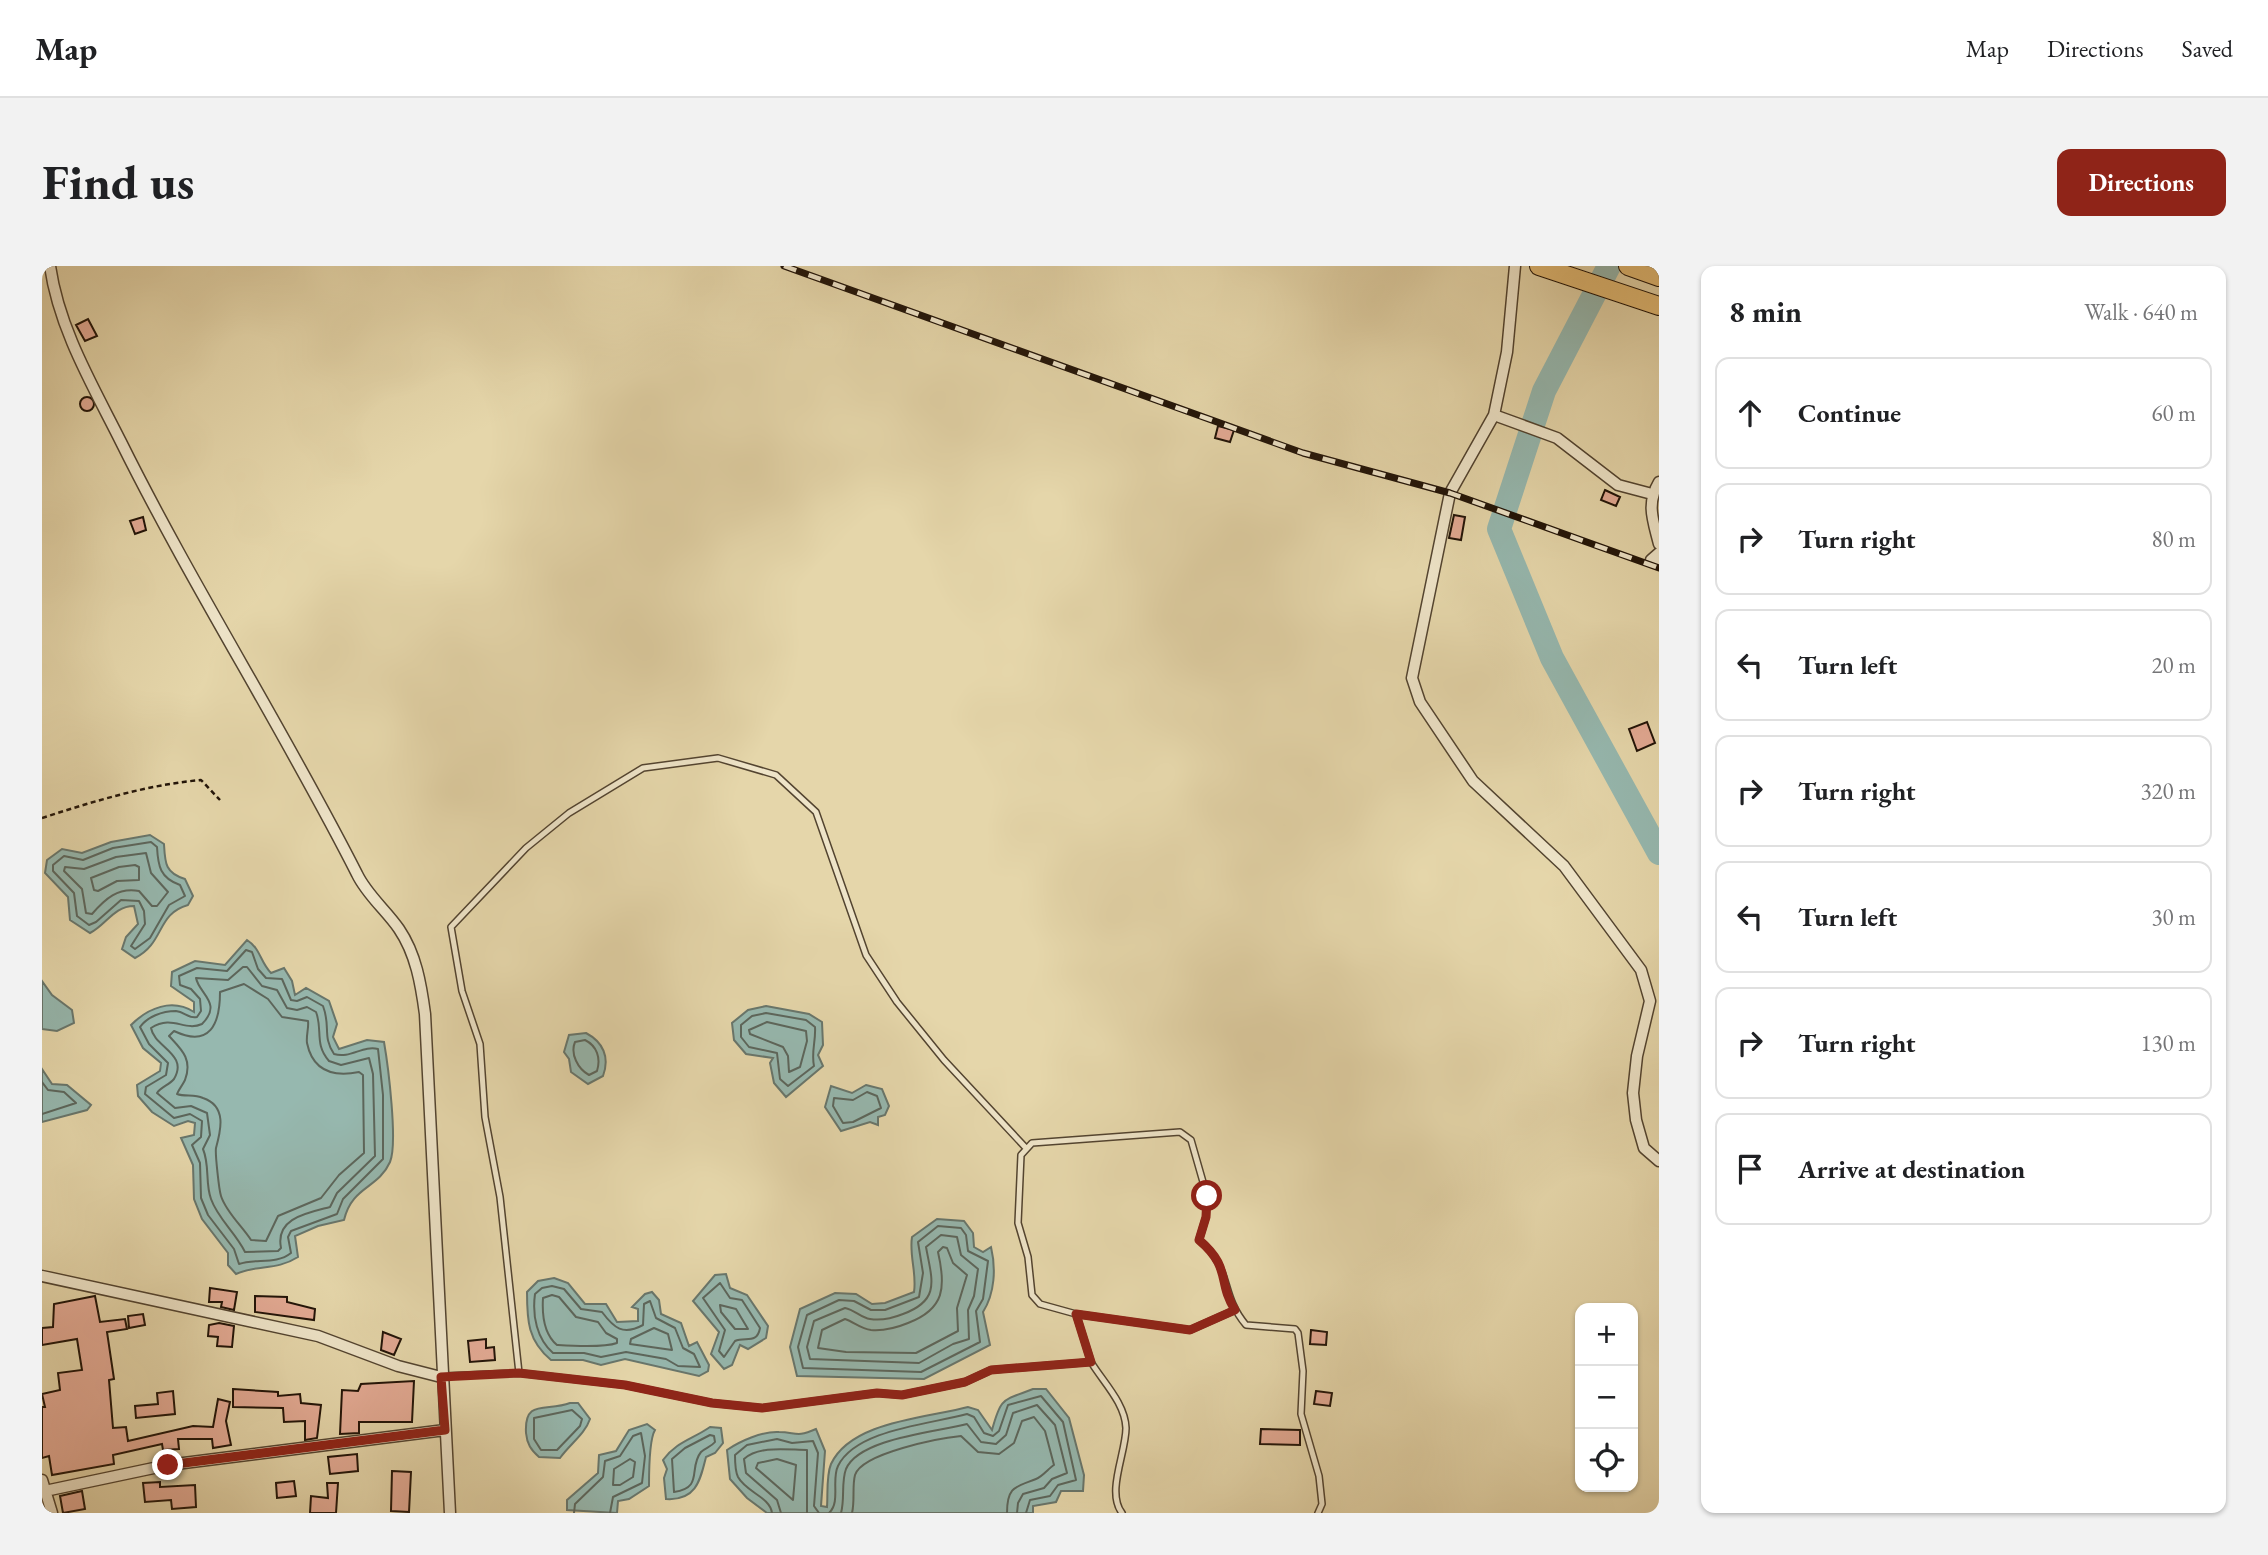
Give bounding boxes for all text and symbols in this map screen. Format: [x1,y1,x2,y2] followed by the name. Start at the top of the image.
[35,27,97,70] text: Map
[1966,33,2009,64] text: Map
[2047,33,2144,64] text: Directions
[2182,33,2233,64] text: Saved
[2057,149,2226,216] button: Directions
[42,150,194,214] text: Find us
[1729,292,1802,331] text: 8 min
[2084,297,2198,327] text: Walk · 640 m
[1731,394,1769,432] icon: ahead
[1798,396,1901,430] text: Continue
[2151,398,2196,428] text: 60 m
[1731,520,1769,558] icon: right
[1798,522,1916,556] text: Turn right
[2151,524,2196,554] text: 80 m
[1731,646,1769,684] icon: left
[1798,648,1897,682] text: Turn left
[2151,650,2196,680] text: 20 m
[1731,772,1769,810] icon: right
[1798,774,1916,808] text: Turn right
[2140,776,2196,806] text: 320 m
[1731,898,1769,936] icon: left
[1798,900,1897,934] text: Turn left
[2151,902,2196,932] text: 30 m
[1731,1024,1769,1062] icon: right
[1798,1026,1916,1060] text: Turn right
[2140,1028,2196,1058] text: 130 m
[1731,1150,1769,1188] icon: arrive
[1798,1152,2025,1186] text: Arrive at destination
[1191,1180,1222,1211] route start
[1575,1303,1638,1492] map controls
[1575,1303,1638,1366] button: +
[1575,1366,1638,1429] button: −
[1575,1429,1638,1492] button: locate
[152,1449,183,1480] route end

